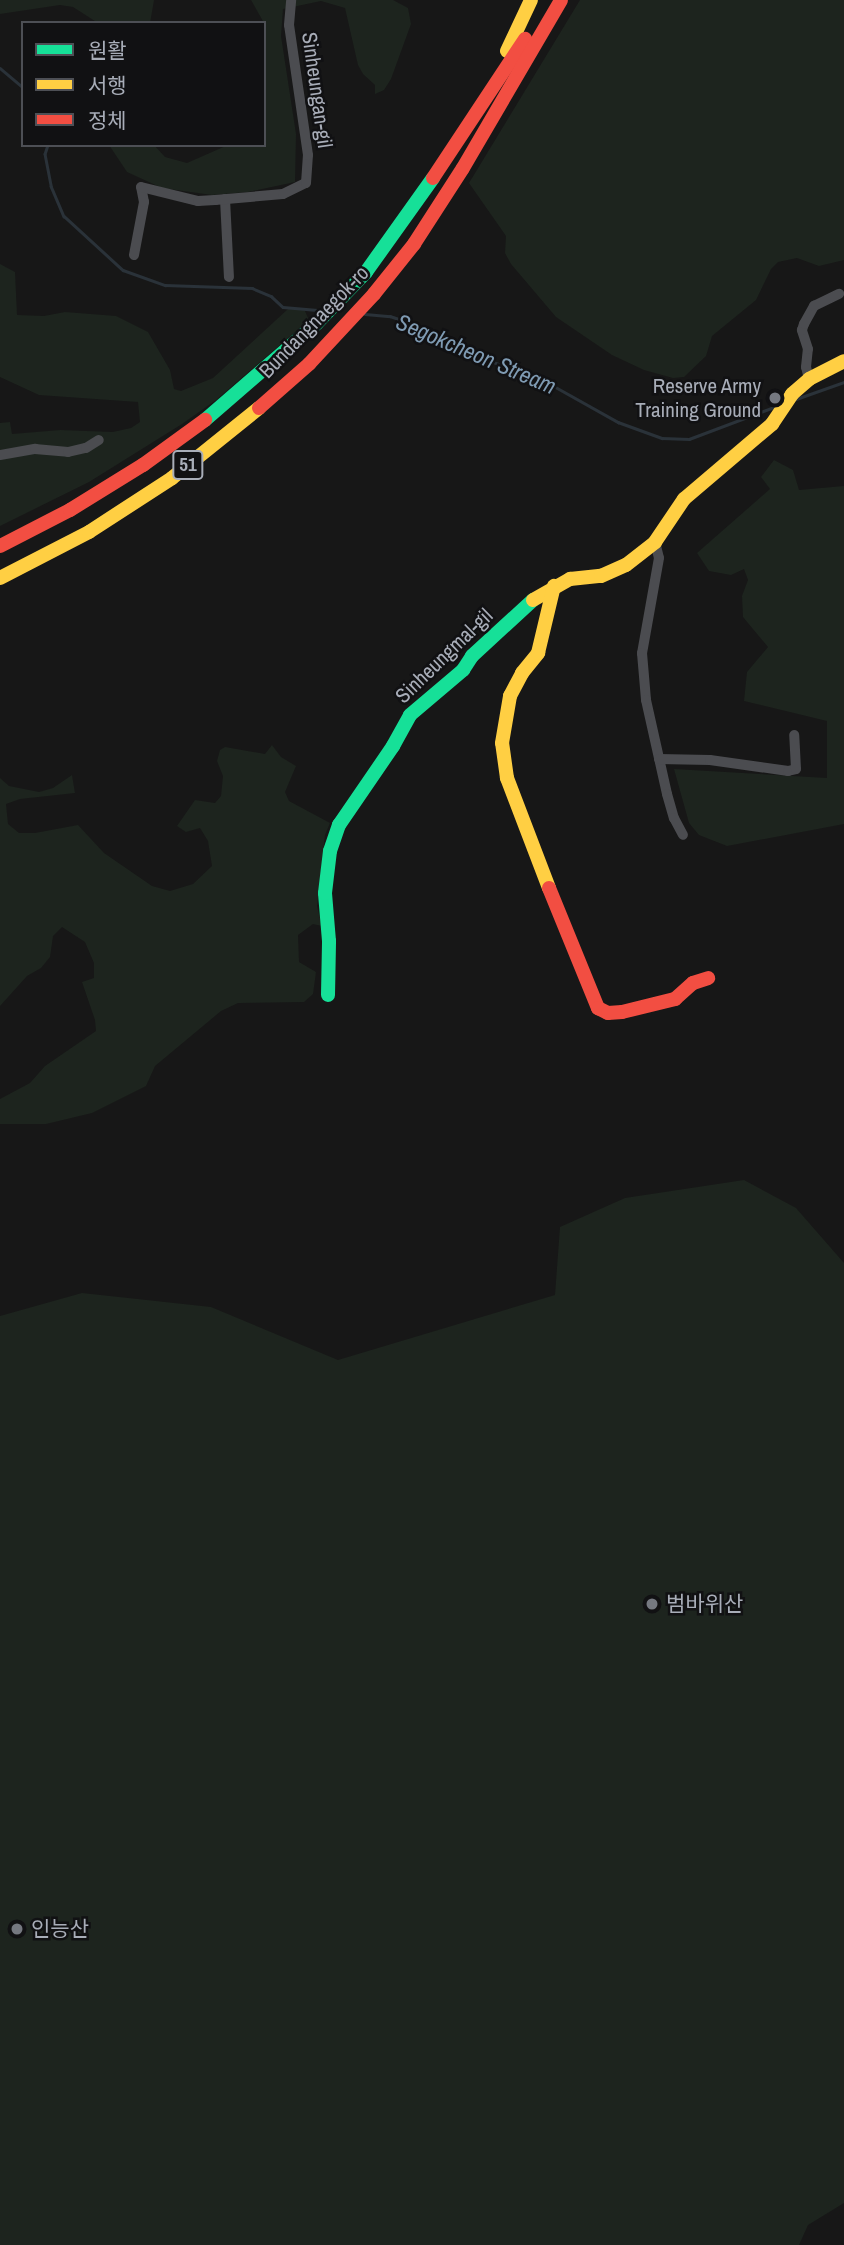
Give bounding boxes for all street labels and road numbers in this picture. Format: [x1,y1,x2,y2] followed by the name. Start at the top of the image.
[296,30,338,150] street label: Sinheungan-gil
[254,261,374,383] street label: Bundangnaegok-ro
[172,450,204,480] road number: 51
[390,603,498,709] street label: Sinheungmal-gil

